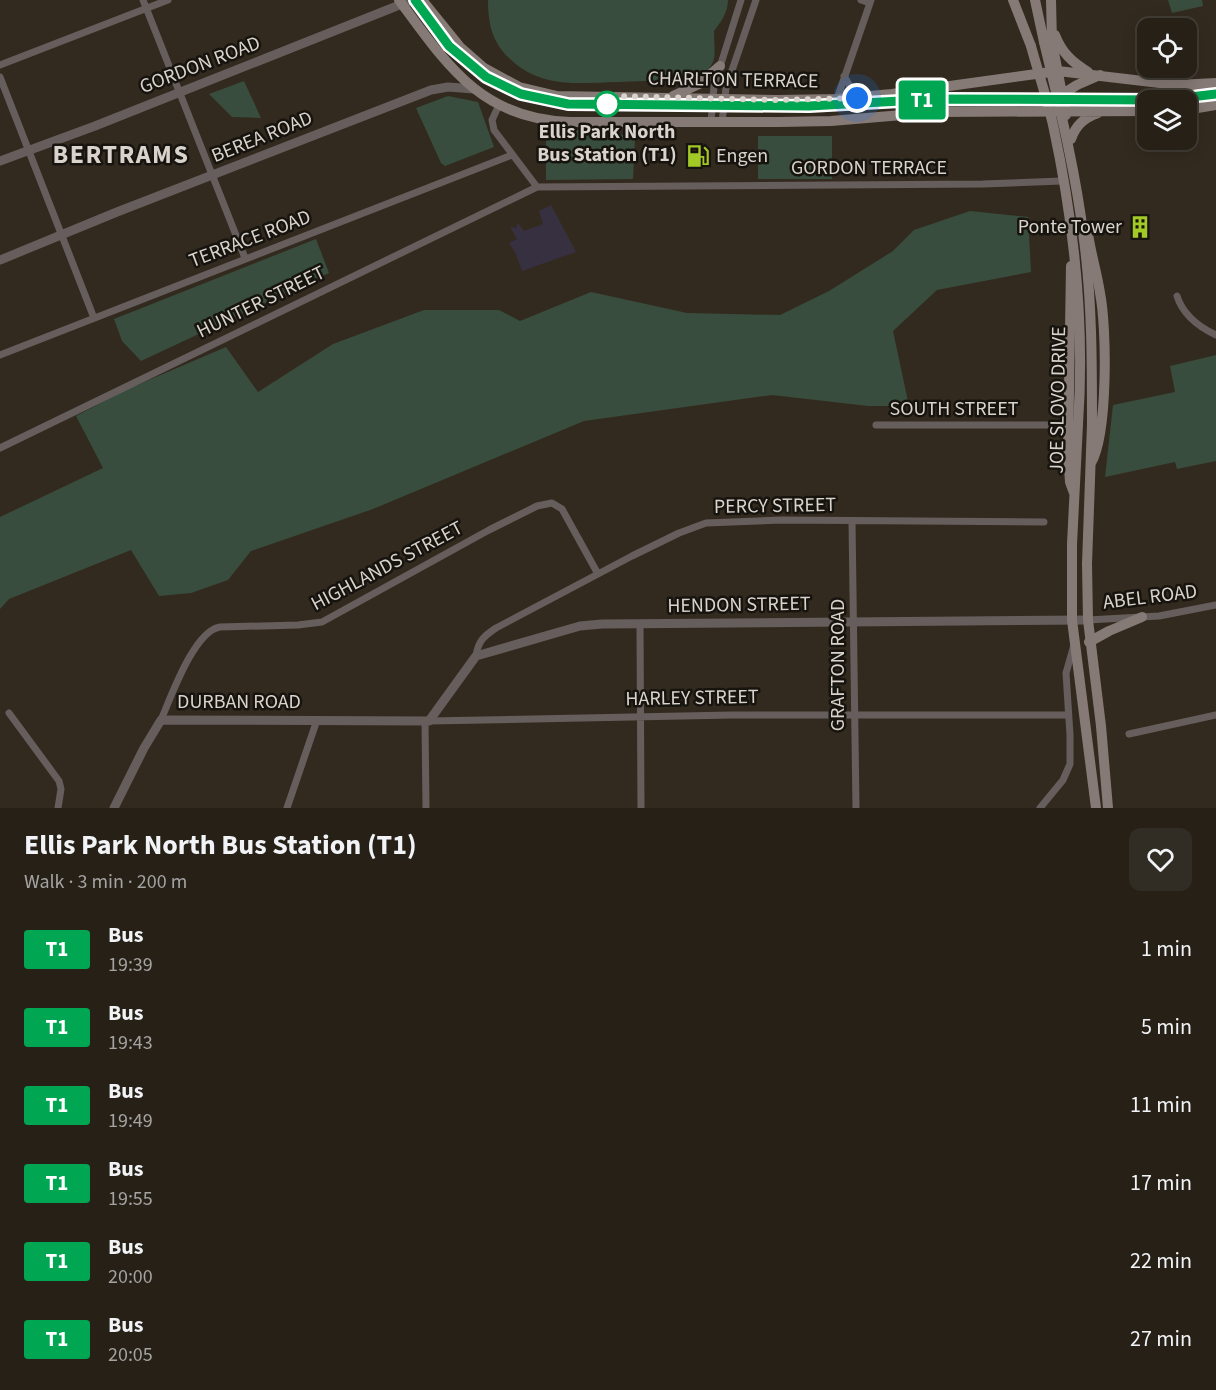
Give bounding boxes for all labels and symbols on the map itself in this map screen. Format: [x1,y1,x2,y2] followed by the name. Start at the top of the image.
[136,29,264,101] street label: GORDON ROAD
[647,65,819,95] street label: CHARLTON TERRACE
[895,80,949,120] line badge: T1
[842,83,872,113] your location
[594,91,620,117] marker: Ellis Park North Bus Station (T1)
[207,104,317,170] street label: BEREA ROAD
[537,118,677,169] place label: Ellis Park North Bus Station (T1)
[53,136,189,173] district label: BERTRAMS
[716,142,768,170] place label: Engen
[685,143,711,169] fuel station icon: Engen
[791,154,947,182] street label: GORDON TERRACE
[185,203,315,275] street label: TERRACE ROAD
[1018,213,1122,241] place label: Ponte Tower
[1127,214,1153,240] building icon: Ponte Tower
[192,259,330,345] street label: HUNTER STREET
[1043,326,1073,474] street label: JOE SLOVO DRIVE
[890,395,1019,423] street label: SOUTH STREET
[714,491,837,521] street label: PERCY STREET
[306,514,468,618] street label: HIGHLANDS STREET
[1101,577,1199,617] street label: ABEL ROAD
[667,590,811,620] street label: HENDON STREET
[824,599,852,731] street label: GRAFTON ROAD
[625,683,759,713] street label: HARLEY STREET
[177,688,301,716] street label: DURBAN ROAD

